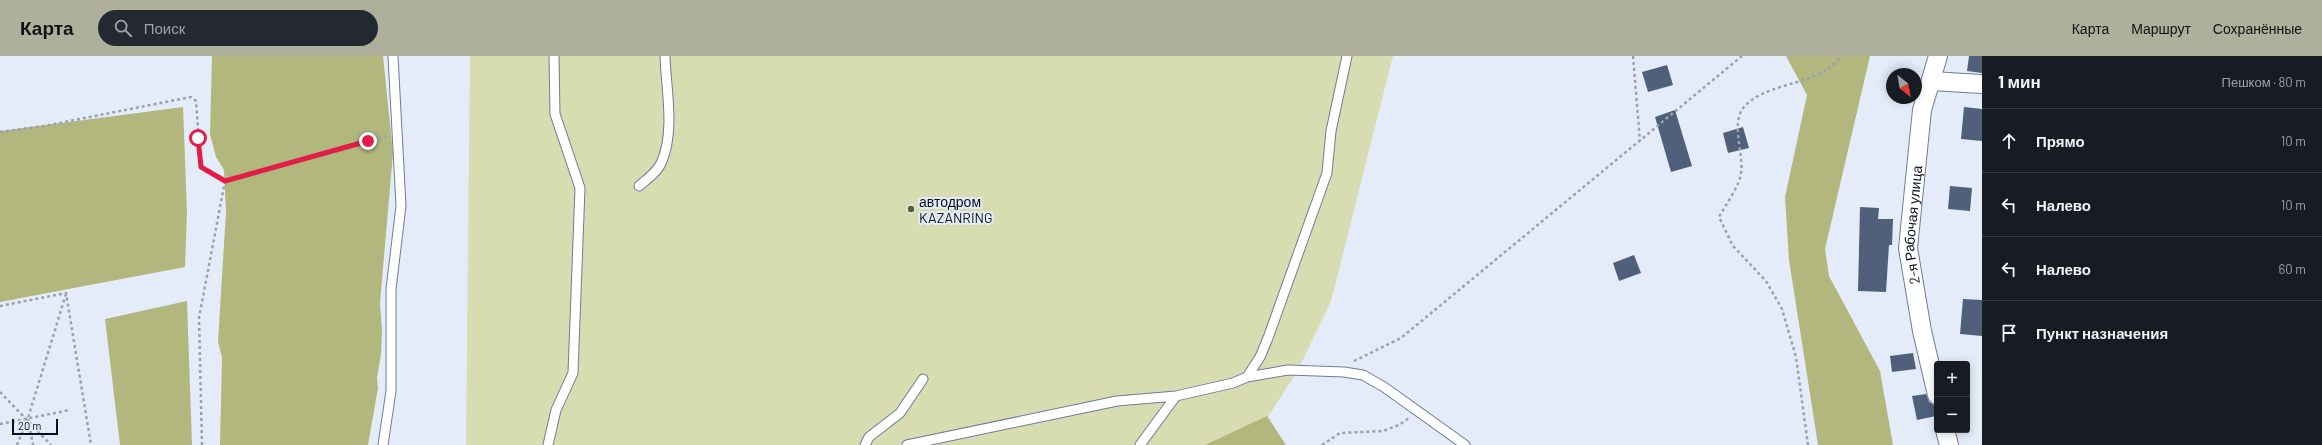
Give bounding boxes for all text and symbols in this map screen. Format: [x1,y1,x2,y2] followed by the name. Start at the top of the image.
[98,10,378,46] search box
[20,16,74,39] text: Карта
[112,17,134,39] icon: search
[144,19,185,37] text: Поиск
[2072,20,2109,37] text: Карта
[2131,20,2191,37] text: Маршрут
[2213,20,2302,37] text: Сохранённые
[1886,68,1922,104] north arrow
[1998,71,2041,91] text: 1 мин
[2222,74,2306,90] text: Пешком · 80 m
[189,129,207,147] route start
[1998,130,2020,152] icon: ahead
[359,132,377,150] route end
[2036,132,2085,150] text: Прямо
[2281,133,2306,149] text: 10 m
[1899,164,1925,286] street label: 2-я Рабочая улица
[919,193,993,226] place label: автодром KAZANRING
[1998,194,2020,216] icon: left
[2036,196,2091,214] text: Налево
[2281,197,2306,213] text: 10 m
[906,204,916,214] marker: автодром KAZANRING
[1998,258,2020,280] icon: left
[2036,260,2091,278] text: Налево
[2279,261,2306,277] text: 60 m
[1998,322,2020,344] icon: arrive
[2036,324,2168,342] text: Пункт назначения
[1934,361,1970,433] map controls
[1934,361,1970,397] button: +
[1934,397,1970,433] button: −
[12,417,58,436] scale bar
[18,419,41,432] text: 20 m

